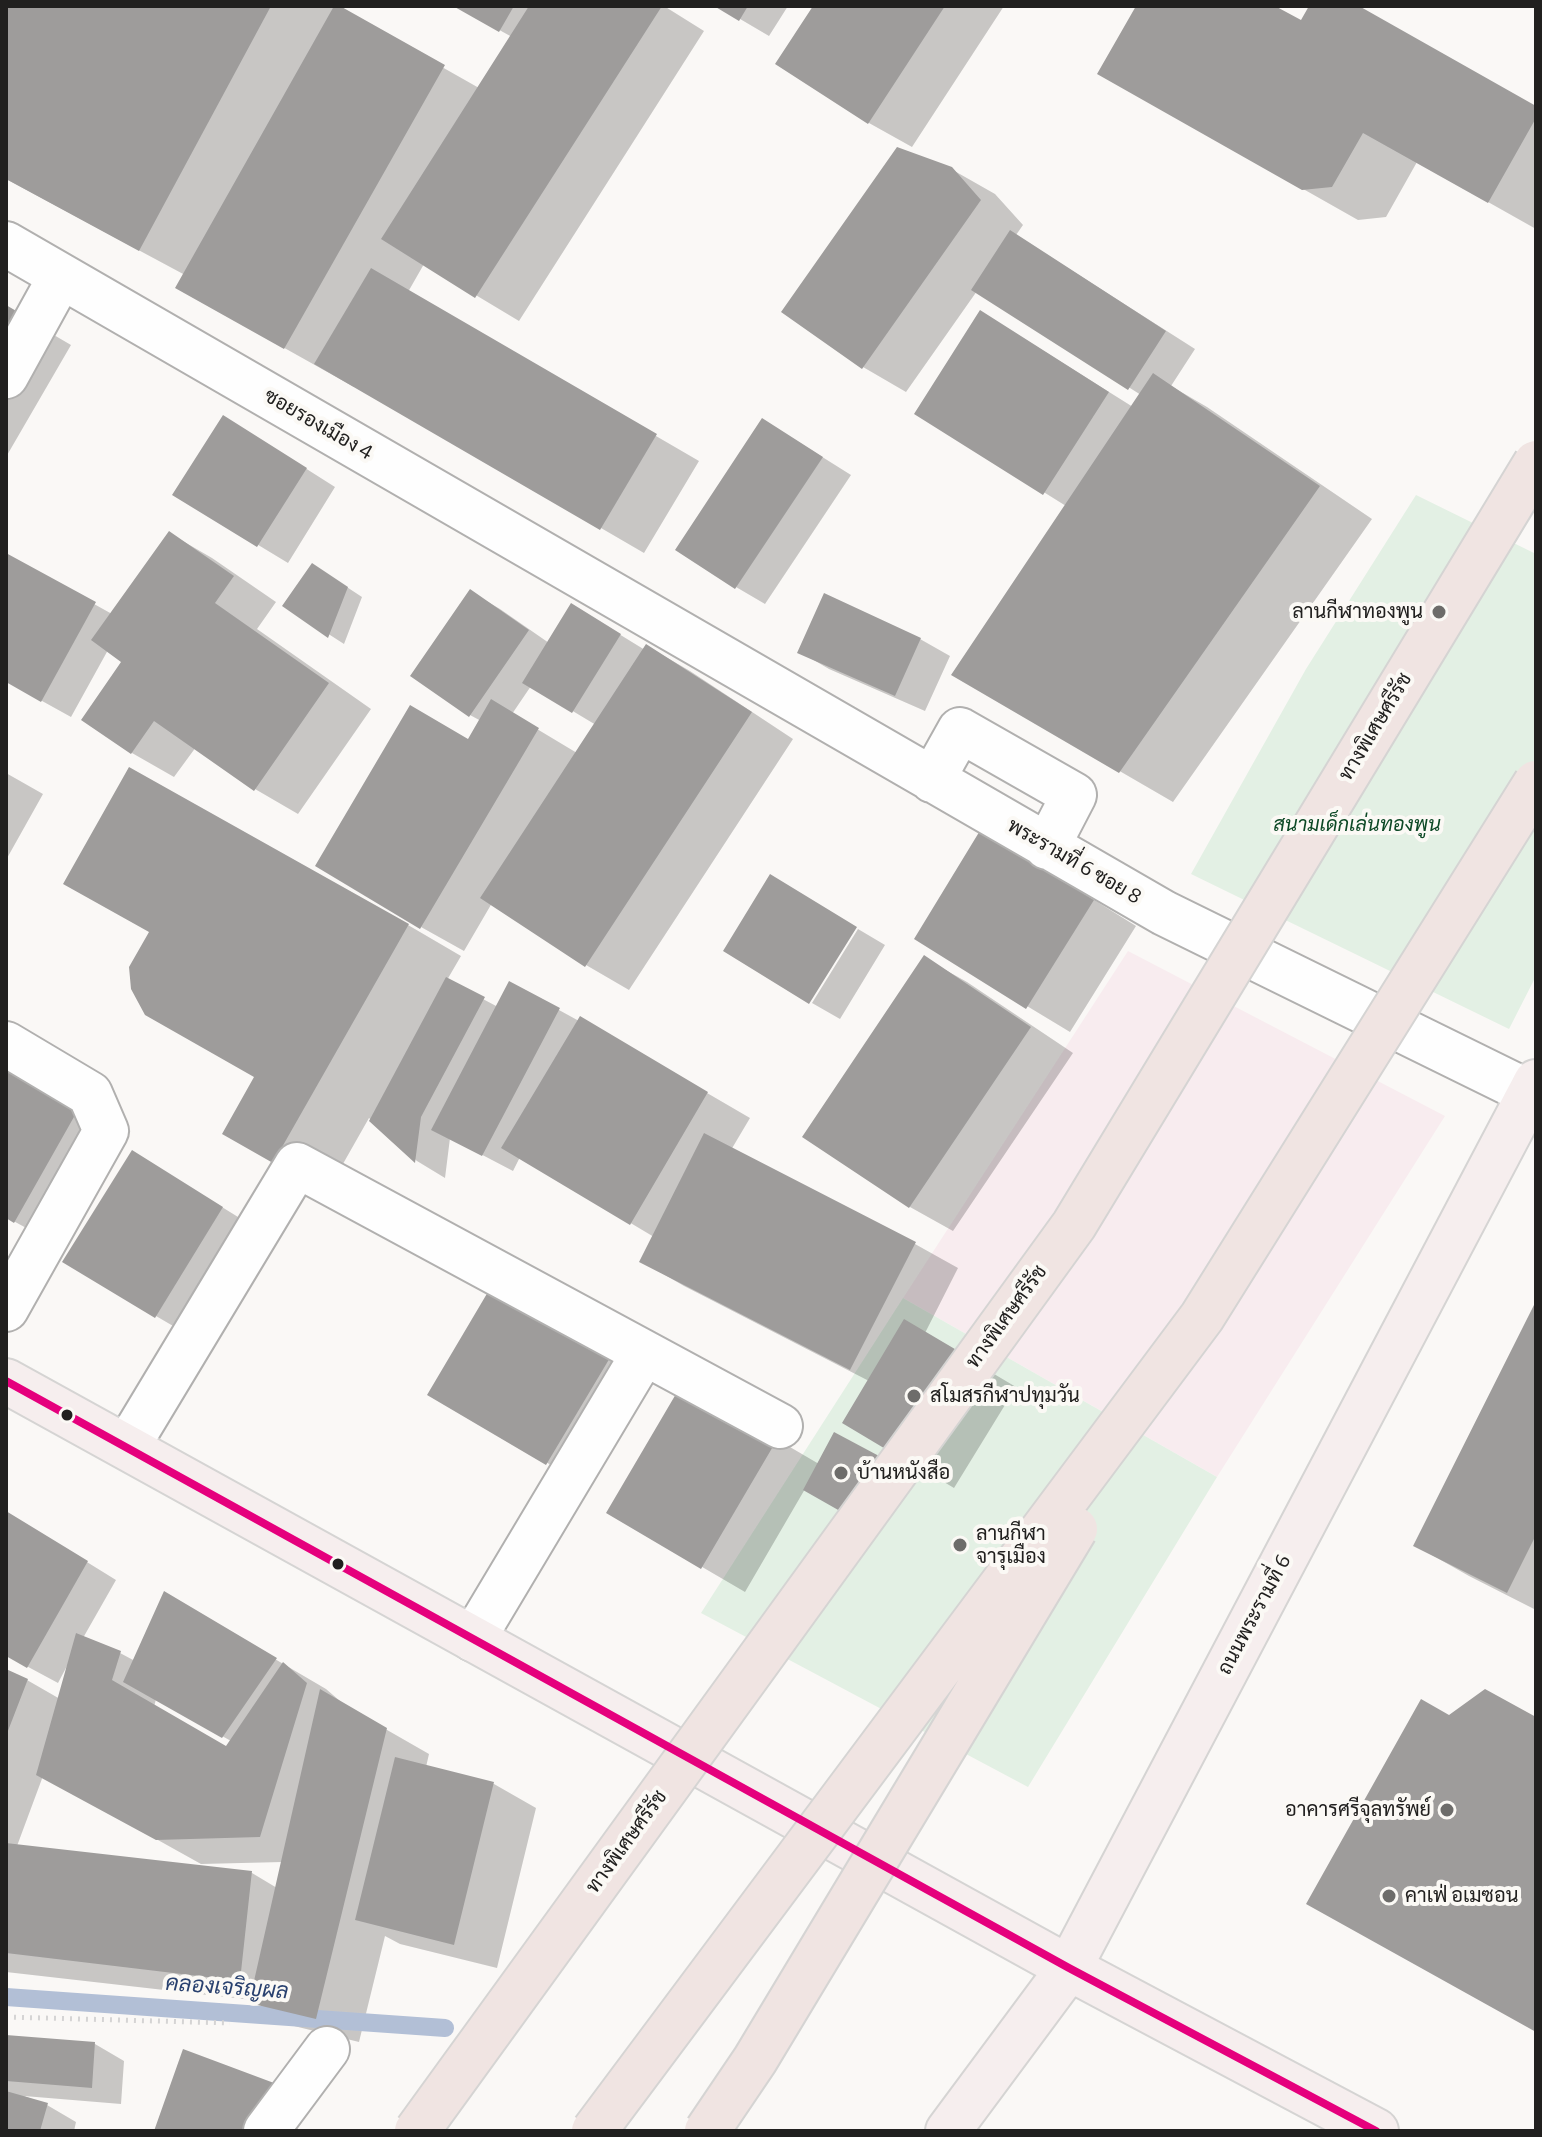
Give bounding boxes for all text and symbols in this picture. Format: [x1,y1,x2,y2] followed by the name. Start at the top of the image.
[260,384,376,466] street label: ซอยรองเมือง 4
[1292,600,1423,624] place label: ลานกีฬาทองพูน
[1430,603,1448,621] marker: ลานกีฬาทองพูน
[1334,669,1418,785] street label: ทางพิเศษศรีรัช
[1273,813,1441,837] park label: สนามเด็กเล่นทองพูน
[1003,814,1145,910] street label: พระรามที่ 6 ซอย 8
[962,1261,1052,1373] street label: ทางพิเศษศรีรัช
[930,1384,1080,1408] place label: สโมสรกีฬาปทุมวัน
[905,1387,923,1405] marker: สโมสรกีฬาปทุมวัน
[59,1407,75,1423] unlabelled marker
[857,1461,950,1485] place label: บ้านหนังสือ
[832,1464,850,1482] marker: บ้านหนังสือ
[976,1522,1046,1569] place label: ลานกีฬา จารุเมือง
[951,1536,969,1554] marker: ลานกีฬา จารุเมือง
[1213,1551,1297,1679] street label: ถนนพระรามที่ 6
[330,1556,346,1572] unlabelled marker
[582,1786,672,1898] street label: ทางพิเศษศรีรัช
[1285,1798,1431,1822] place label: อาคารศรีจุลทรัพย์
[1438,1801,1456,1819] marker: อาคารศรีจุลทรัพย์
[1405,1884,1518,1908] place label: คาเฟ่ อเมซอน
[1380,1887,1398,1905] marker: คาเฟ่ อเมซอน
[165,1971,289,2005] water label: คลองเจริญผล

